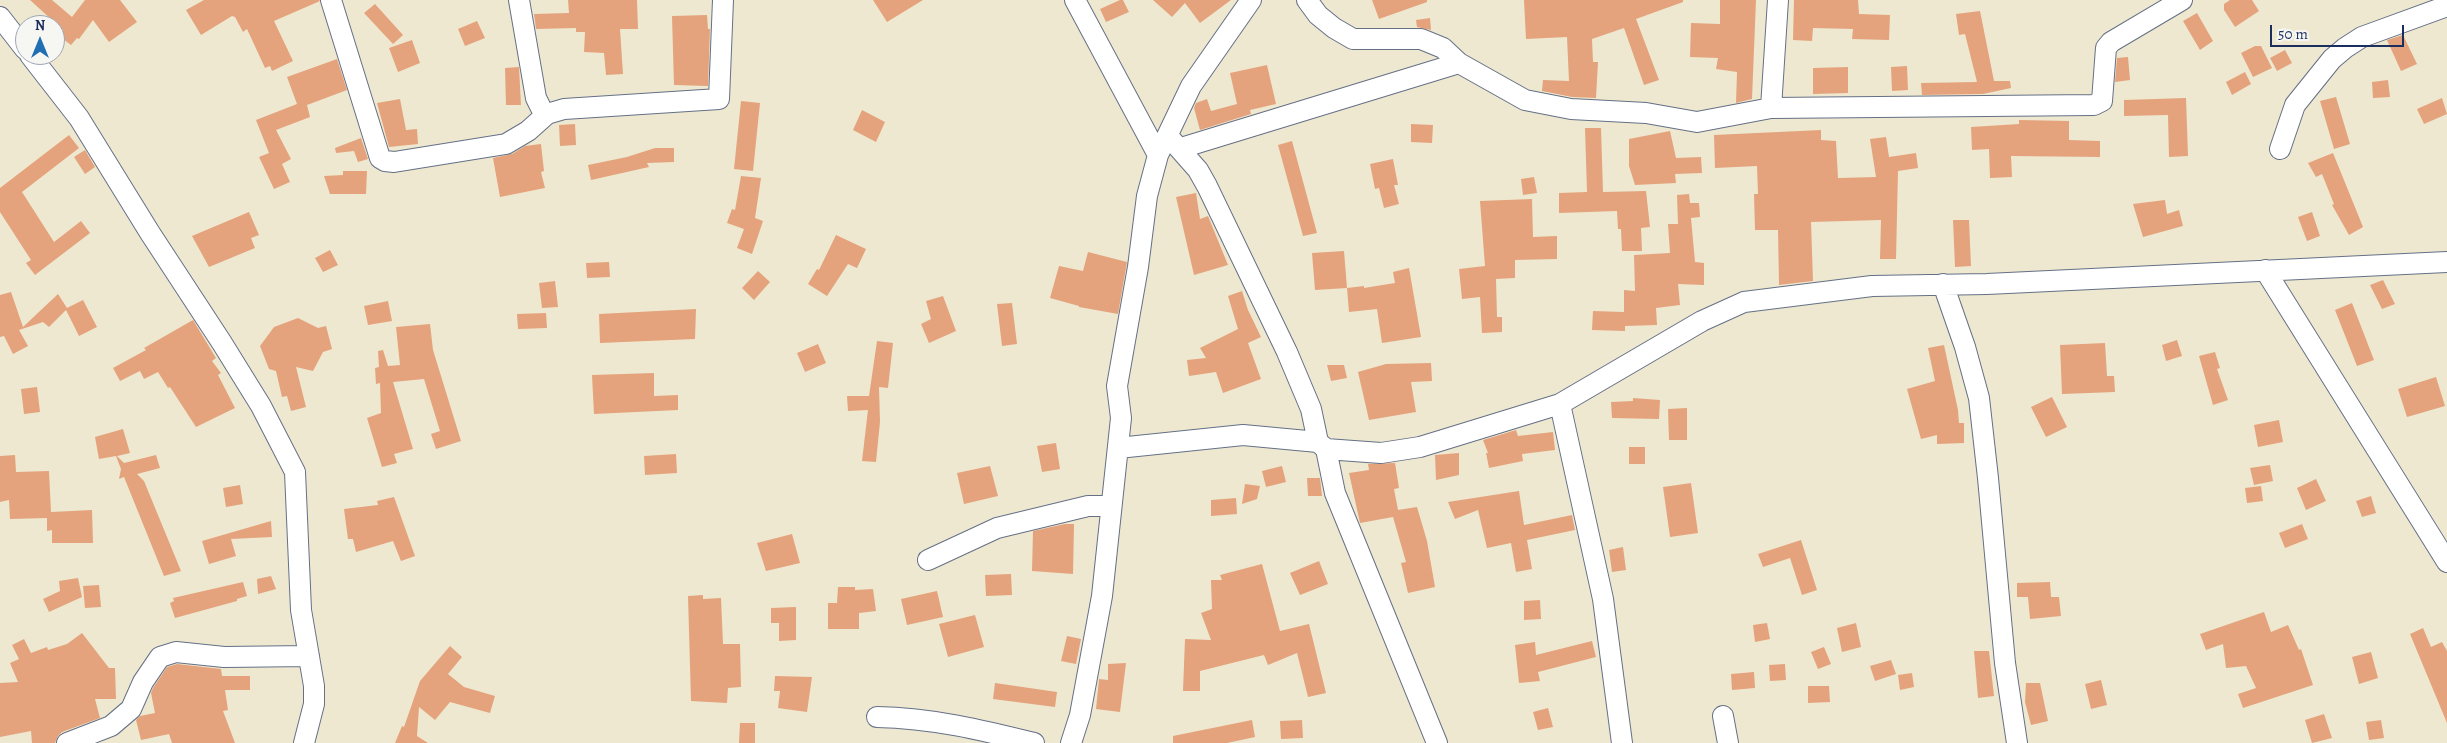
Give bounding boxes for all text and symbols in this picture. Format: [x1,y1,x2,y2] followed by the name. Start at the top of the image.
[15,15,65,65] north arrow
[2272,15,2406,47] scale bar
[35,16,45,35] text: N
[2278,24,2308,44] text: 50 m

